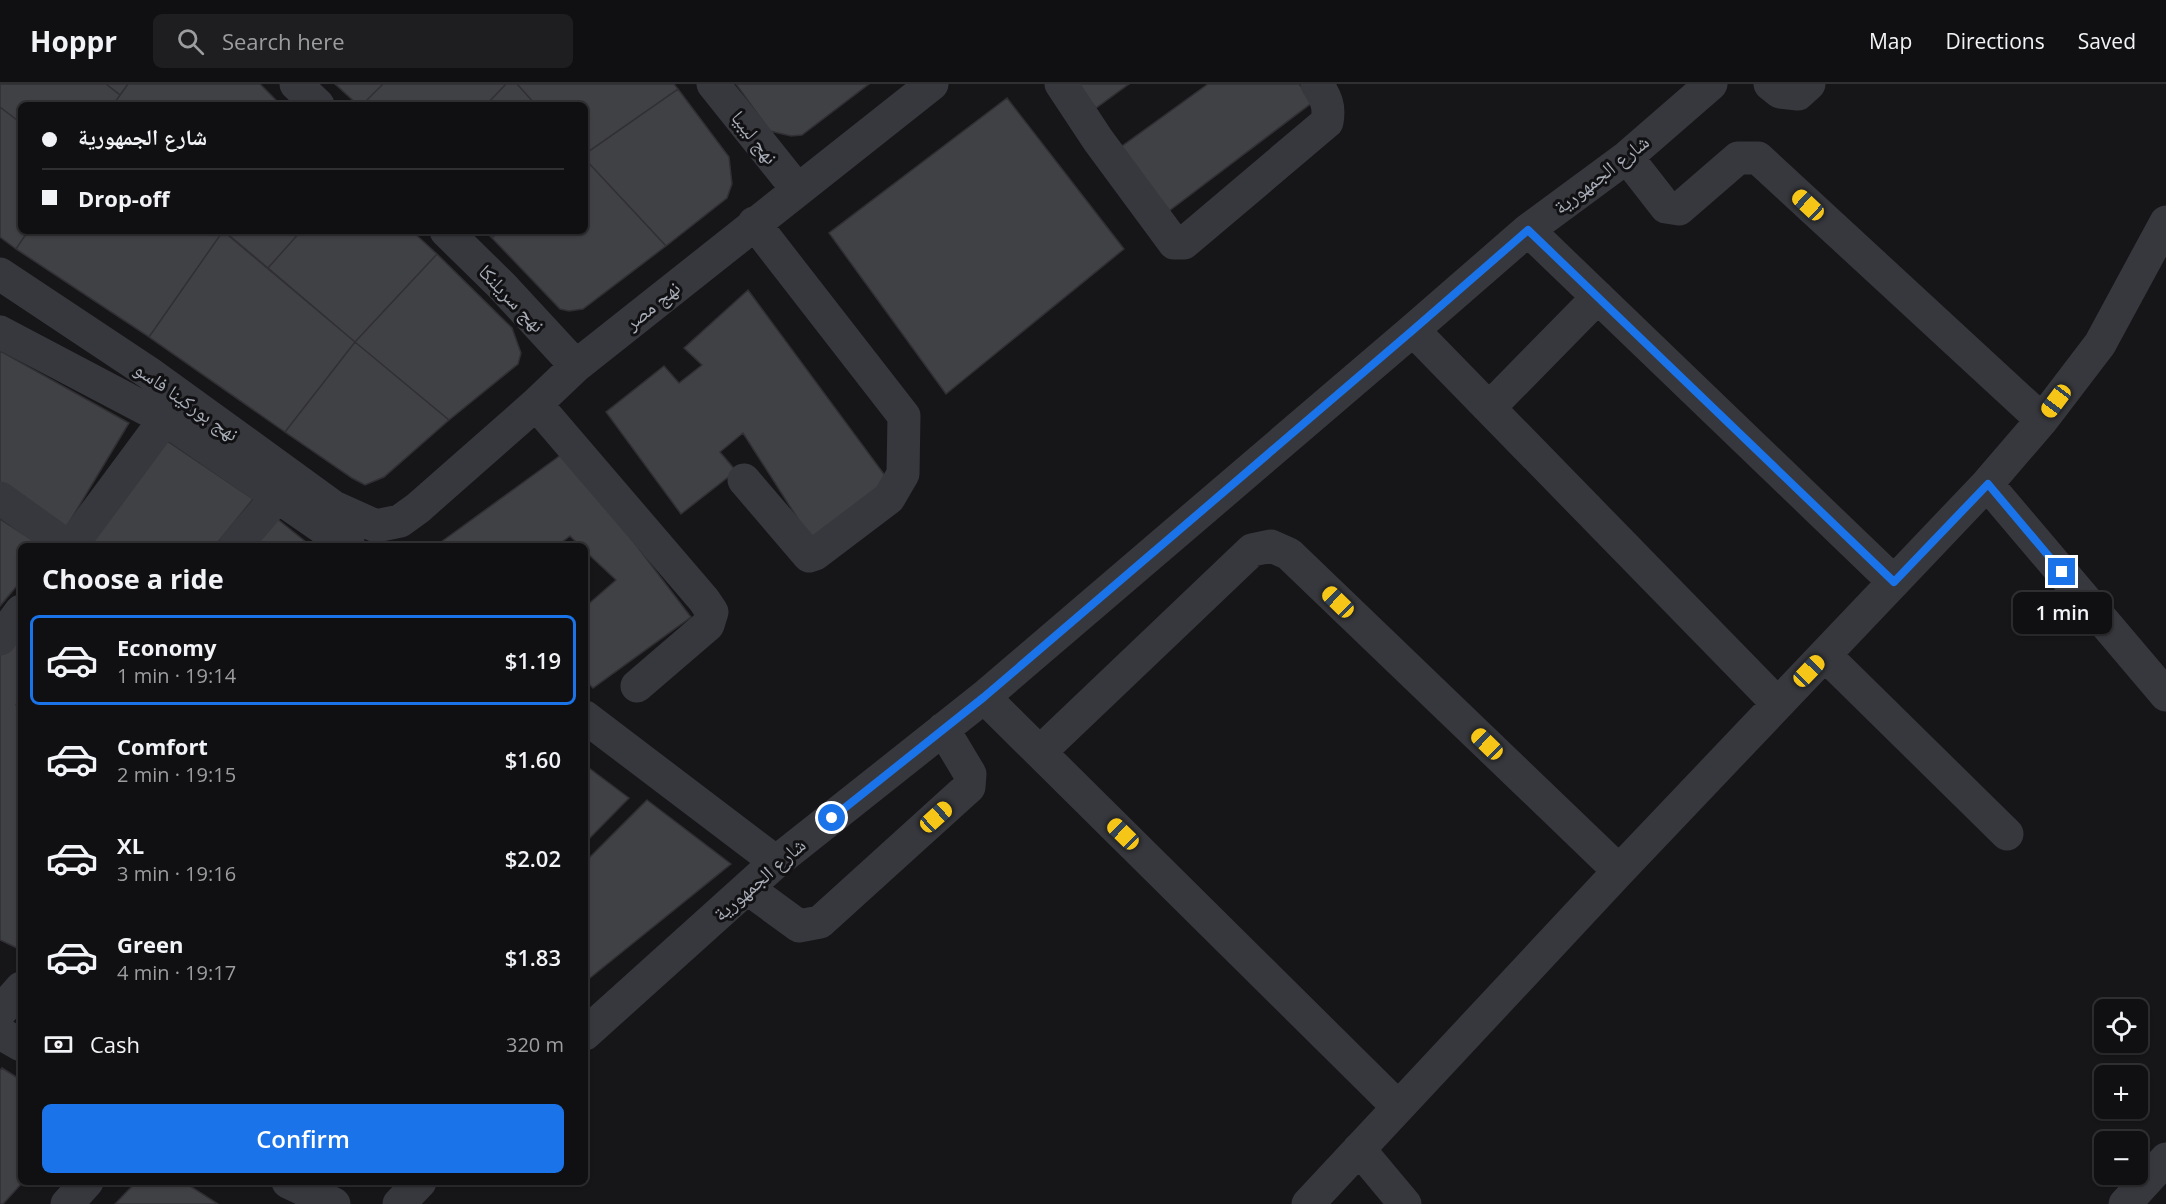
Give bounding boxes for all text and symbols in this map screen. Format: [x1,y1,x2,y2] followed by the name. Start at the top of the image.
[153,14,573,68] search box
[30,22,117,60] text: Hoppr
[174,25,207,58] icon: search
[222,26,345,56] text: Search here
[1869,27,1912,55] text: Map
[1945,27,2045,55] text: Directions
[2078,27,2136,55] text: Saved
[726,105,784,169] street label: نهج ليبيا
[78,121,207,151] text: شارع الجمهورية
[1548,128,1654,220] street label: شارع الجمهورية
[78,183,170,213] text: Drop-off
[1789,186,1827,224] car
[473,258,551,338] street label: نهج سريلنكا
[618,274,686,336] street label: نهج مصر
[129,355,245,447] street label: نهج بوركينا فاسو
[2038,381,2074,421] car
[2048,558,2075,585] route end
[42,560,224,597] text: Choose a ride
[1319,583,1357,621] car
[2012,593,2112,635] callout: 1 min
[2036,599,2090,626] text: 1 min
[117,632,216,662] text: Economy
[45,633,99,687] icon: car
[505,645,561,675] text: $1.19
[1790,652,1828,690] car
[117,662,236,689] text: 1 min · 19:14
[1468,725,1506,763] car
[117,731,208,761] text: Comfort
[45,732,99,786] icon: car
[505,744,561,774] text: $1.60
[117,761,236,788] text: 2 min · 19:15
[917,798,955,836] car
[818,804,845,831] route start
[1104,815,1142,853] car
[117,830,144,860] text: XL
[45,831,99,885] icon: car
[707,831,811,927] street label: شارع الجمهورية
[505,843,561,873] text: $2.02
[117,860,236,887] text: 3 min · 19:16
[117,929,183,959] text: Green
[45,930,99,984] icon: car
[505,942,561,972] text: $1.83
[117,959,236,986] text: 4 min · 19:17
[2094,999,2148,1185] map controls
[2094,999,2148,1053] button: locate
[42,1028,75,1061] icon: cash
[90,1029,140,1059] text: Cash
[506,1031,564,1058] text: 320 m
[2094,1065,2148,1119] button: +
[42,1104,564,1173] button: Confirm
[2094,1131,2148,1185] button: −

